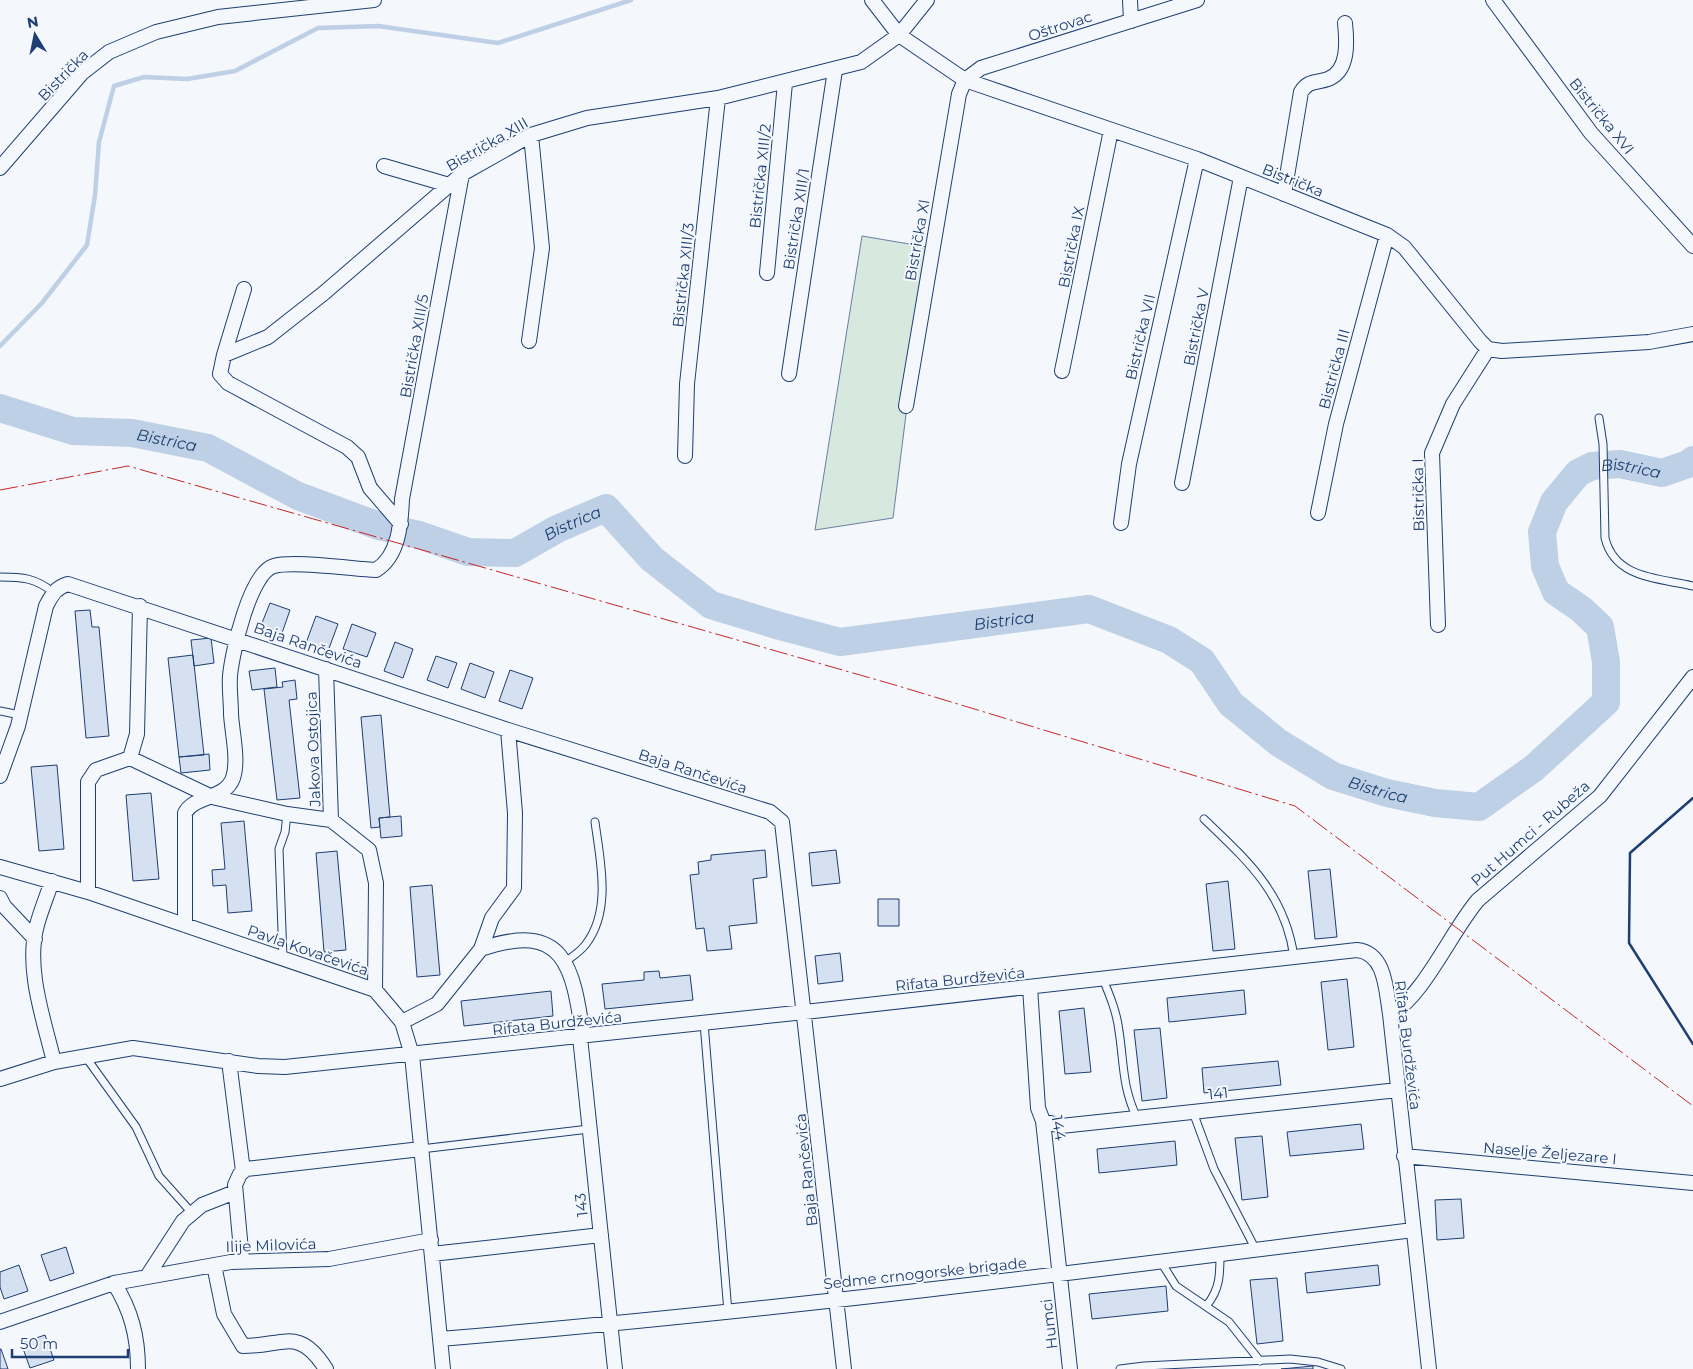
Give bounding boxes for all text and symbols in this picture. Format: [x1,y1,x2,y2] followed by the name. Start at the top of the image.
[1026,7,1094,45] street label: Oštrovac
[10,10,60,60] north arrow
[26,12,40,32] text: N
[34,45,92,105] street label: Bistrička
[1565,74,1639,158] street label: Bistrička XVI
[443,113,531,175] street label: Bistrička XIII
[745,123,775,229] street label: Bistrička XIII/2
[1259,159,1327,201] street label: Bistrička
[779,167,813,271] street label: Bistrička XIII/1
[900,198,934,282] street label: Bistrička XI
[1054,204,1088,289] street label: Bistrička IX
[668,222,698,328] street label: Bistrička XIII/3
[1179,286,1213,368] street label: Bistrička V
[1121,292,1159,382] street label: Bistrička VII
[396,293,432,399] street label: Bistrička XIII/5
[1314,327,1354,411] street label: Bistrička III
[135,425,199,455] water label: Bistrica
[1600,454,1663,482] water label: Bistrica
[1408,458,1428,532] street label: Bistrička I
[540,502,604,544] water label: Bistrica
[972,607,1036,634] water label: Bistrica
[251,618,365,672] street label: Baja Rančevića
[301,691,325,808] street label: Jakova Ostojica
[636,744,750,798] street label: Baja Rančevića
[1346,772,1410,807] water label: Bistrica
[1467,776,1593,890] street label: Put Humci - Rubeža
[245,920,371,980] street label: Pavla Kovačevića
[894,963,1026,995] street label: Rifata Burdževića
[1391,979,1425,1111] street label: Rifata Burdževića
[491,1007,623,1039] street label: Rifata Burdževića
[1207,1082,1229,1104] street label: 141
[791,1113,821,1227] street label: Baja Rančevića
[1047,1114,1071,1142] street label: 144
[1482,1138,1618,1168] street label: Naselje Željezare I
[570,1192,592,1218] street label: 143
[225,1234,317,1256] street label: Ilije Milovića
[822,1253,1028,1293] street label: Sedme crnogorske brigade
[1036,1298,1062,1350] street label: Humci
[12,1326,129,1358] scale bar
[20,1334,58,1353] text: 50 m

